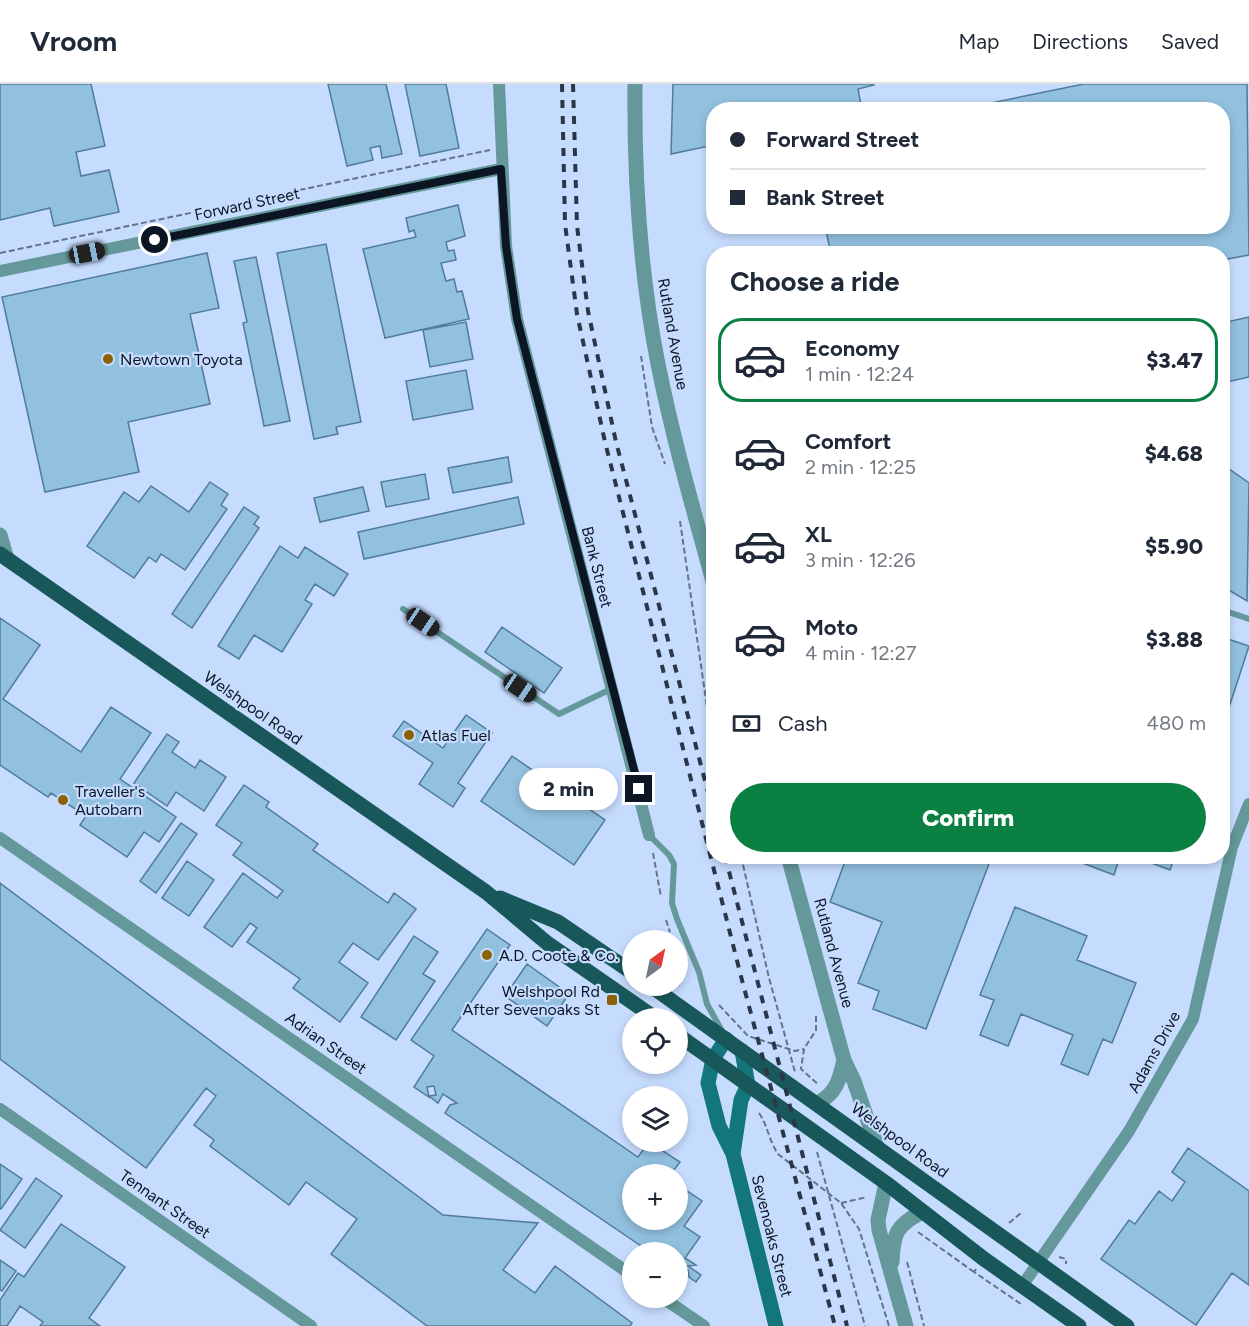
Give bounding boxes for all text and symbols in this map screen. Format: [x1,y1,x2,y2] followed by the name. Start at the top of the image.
[30,24,117,58] text: Vroom
[958,29,999,54] text: Map
[1032,29,1128,54] text: Directions
[1161,29,1219,54] text: Saved
[766,126,919,153] text: Forward Street
[193,184,301,224] street label: Forward Street
[766,184,885,211] text: Bank Street
[141,226,168,253] route start
[68,241,106,265] car
[730,265,899,298] text: Choose a ride
[654,277,692,392] street label: Rutland Avenue
[733,333,787,387] icon: car
[805,335,900,362] text: Economy
[1146,347,1203,374] text: $3.47
[120,350,243,369] place label: Newtown Toyota
[101,352,115,366] marker: Newtown Toyota
[805,362,914,386] text: 1 min · 12:24
[733,426,787,480] icon: car
[805,428,891,455] text: Comfort
[1145,440,1203,467] text: $4.68
[805,455,916,479] text: 2 min · 12:25
[733,519,787,573] icon: car
[805,521,832,548] text: XL
[578,524,616,610] street label: Bank Street
[1145,533,1203,560] text: $5.90
[805,548,916,572] text: 3 min · 12:26
[403,604,443,640] car
[733,612,787,666] icon: car
[805,614,858,641] text: Moto
[1146,626,1203,653] text: $3.88
[805,641,917,665] text: 4 min · 12:27
[200,667,306,749] street label: Welshpool Road
[500,670,540,706] car
[730,707,763,740] icon: cash
[778,710,828,737] text: Cash
[1147,711,1206,735] text: 480 m
[421,726,491,745] place label: Atlas Fuel
[402,728,416,742] marker: Atlas Fuel
[519,768,618,810] callout: 2 min
[625,775,652,802] route end
[543,777,594,801] text: 2 min
[75,782,145,819] place label: Traveller's Autobarn
[730,783,1206,852] button: Confirm
[56,793,70,807] marker: Traveller's Autobarn
[810,896,858,1010] street label: Rutland Avenue
[622,930,688,996] north arrow
[622,930,688,1308] map controls
[499,946,619,965] place label: A.D. Coote & Co.
[480,948,494,962] marker: A.D. Coote & Co.
[463,982,600,1019] place label: Welshpool Rd After Sevenoaks St
[605,993,619,1007] marker: Welshpool Rd After Sevenoaks St
[282,1008,370,1078] street label: Adrian Street
[622,1008,688,1074] button: locate
[1124,1008,1184,1096] street label: Adams Drive
[622,1086,688,1152] button: layers
[848,1098,952,1182] street label: Welshpool Road
[622,1164,688,1230] button: +
[116,1166,214,1242] street label: Tennant Street
[748,1173,796,1299] street label: Sevenoaks Street
[622,1242,688,1308] button: −

